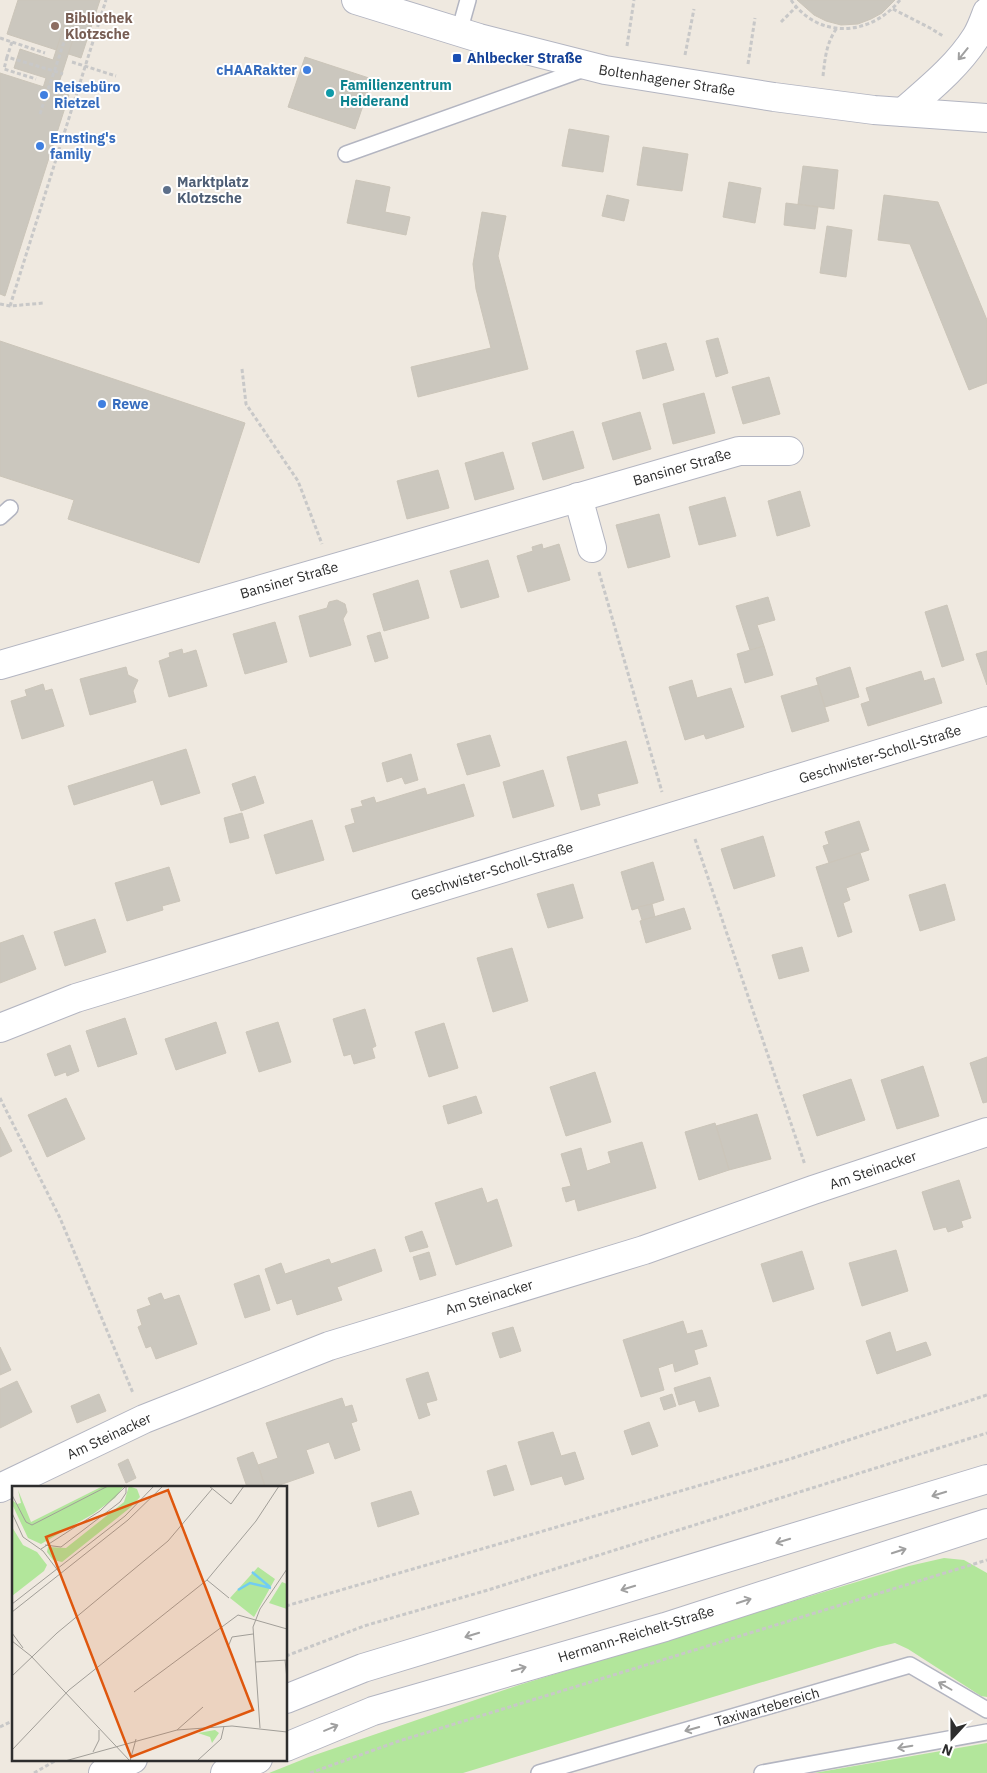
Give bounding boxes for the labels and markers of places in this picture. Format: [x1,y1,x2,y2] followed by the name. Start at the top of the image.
[65,9,133,43] place label: Bibliothek Klotzsche
[49,20,61,32] marker: Bibliothek Klotzsche
[467,49,583,67] place label: Ahlbecker Straße
[451,52,463,64] marker: Ahlbecker Straße
[216,61,297,79] place label: cHAARakter
[301,64,313,76] marker: cHAARakter
[340,76,452,110] place label: Familienzentrum Heiderand
[54,78,120,112] place label: Reisebüro Rietzel
[324,87,336,99] marker: Familienzentrum Heiderand
[38,89,50,101] marker: Reisebüro Rietzel
[50,129,116,163] place label: Ernsting's family
[34,140,46,152] marker: Ernsting's family
[177,173,249,207] place label: Marktplatz Klotzsche
[161,184,173,196] marker: Marktplatz Klotzsche
[112,395,149,413] place label: Rewe
[96,398,108,410] marker: Rewe

